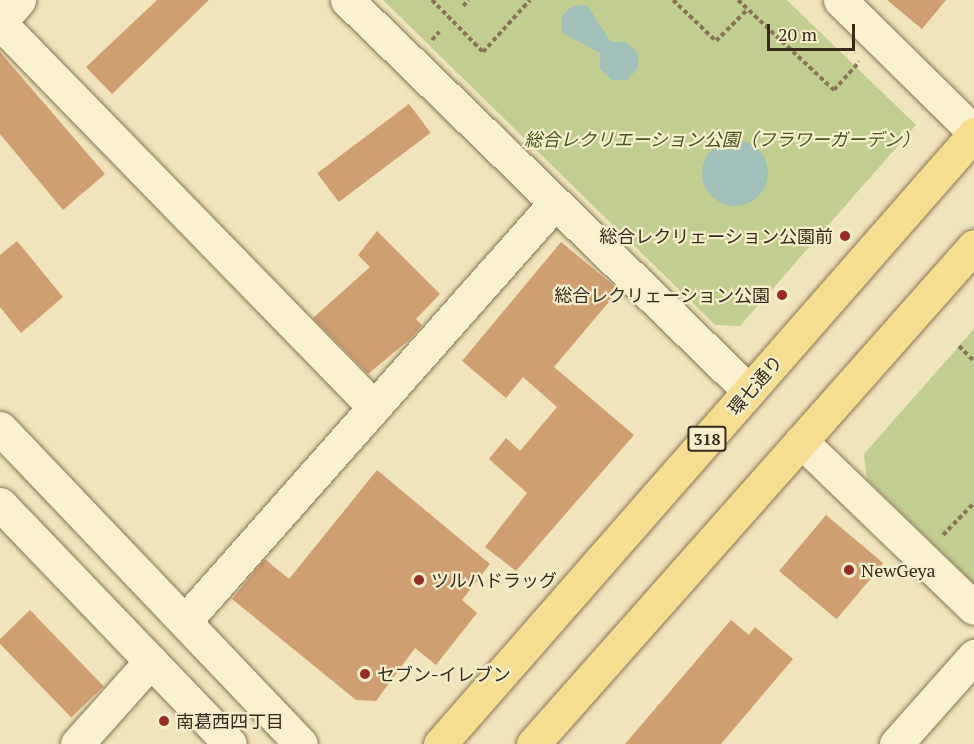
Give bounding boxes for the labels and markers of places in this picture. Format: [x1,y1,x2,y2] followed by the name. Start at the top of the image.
[599,225,833,247] place label: 総合レクリェーション公園前
[838,229,852,243] marker: 総合レクリェーション公園前
[554,284,770,306] place label: 総合レクリェーション公園
[775,288,789,302] marker: 総合レクリェーション公園
[861,559,936,581] place label: NewGeya
[842,563,856,577] marker: NewGeya
[431,569,557,591] place label: ツルハドラッグ
[412,573,426,587] marker: ツルハドラッグ
[377,663,511,685] place label: セブン-イレブン
[358,667,372,681] marker: セブン-イレブン
[176,710,284,732] place label: 南葛西四丁目
[157,714,171,728] marker: 南葛西四丁目

